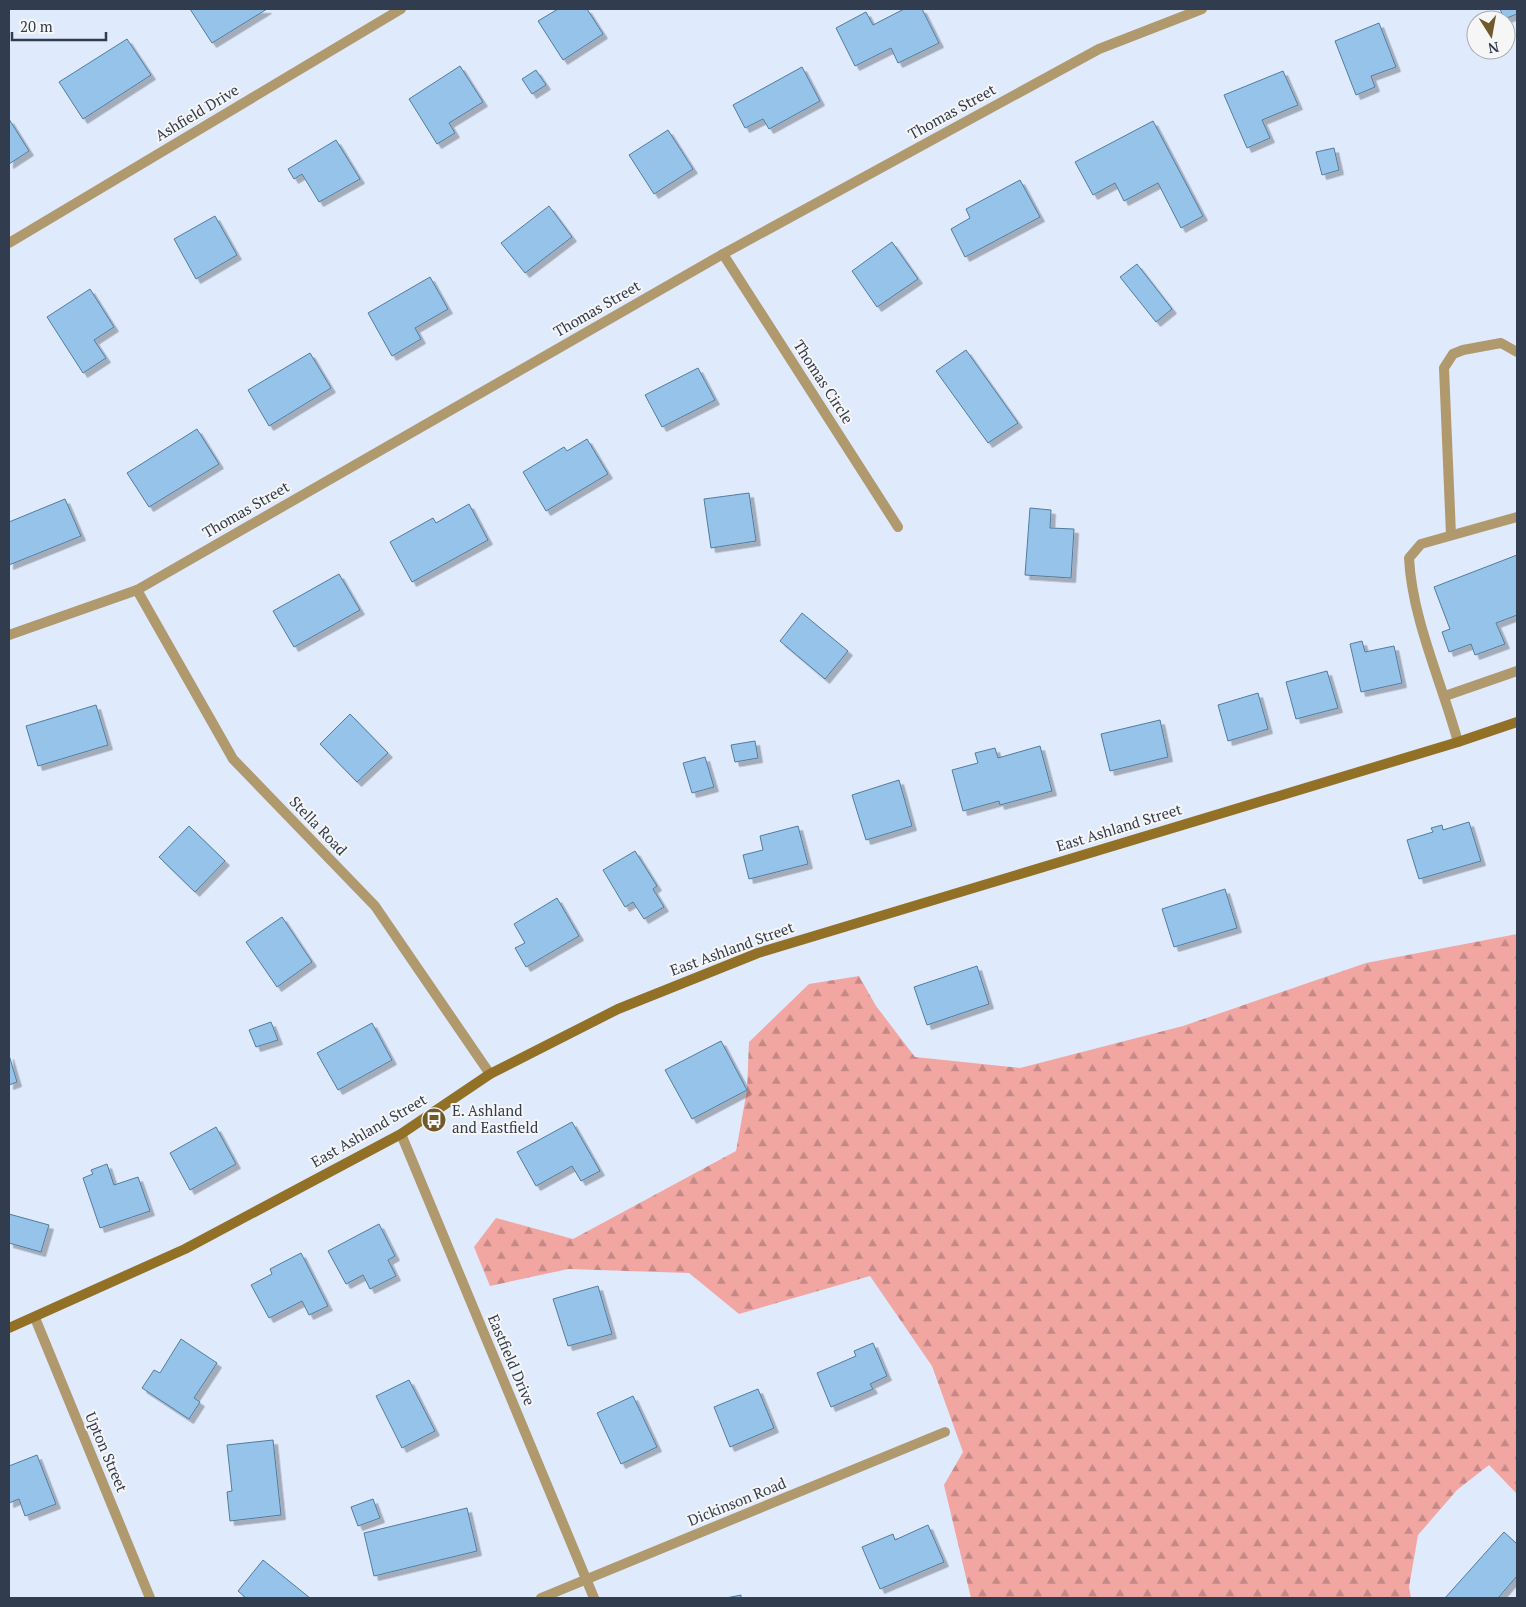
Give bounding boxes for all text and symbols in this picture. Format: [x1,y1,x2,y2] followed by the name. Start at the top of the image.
[12,10,106,42] scale bar
[1466,10,1516,60] north arrow
[20,16,53,36] text: 20 m
[1486,38,1501,59] text: N
[151,79,242,145] street label: Ashfield Drive
[904,79,999,143] street label: Thomas Street
[549,275,644,341] street label: Thomas Street
[789,336,858,427] street label: Thomas Circle
[198,476,293,542] street label: Thomas Street
[286,791,352,859] street label: Stella Road
[1053,798,1184,856] street label: East Ashland Street
[667,916,797,980] street label: East Ashland Street
[307,1089,430,1171] street label: East Ashland Street
[452,1100,538,1137] place label: E. Ashland and Eastfield
[421,1107,447,1133] bus stop icon: E. Ashland and Eastfield
[484,1311,540,1408] street label: Eastfield Drive
[81,1409,133,1495] street label: Upton Street
[685,1472,789,1530] street label: Dickinson Road

